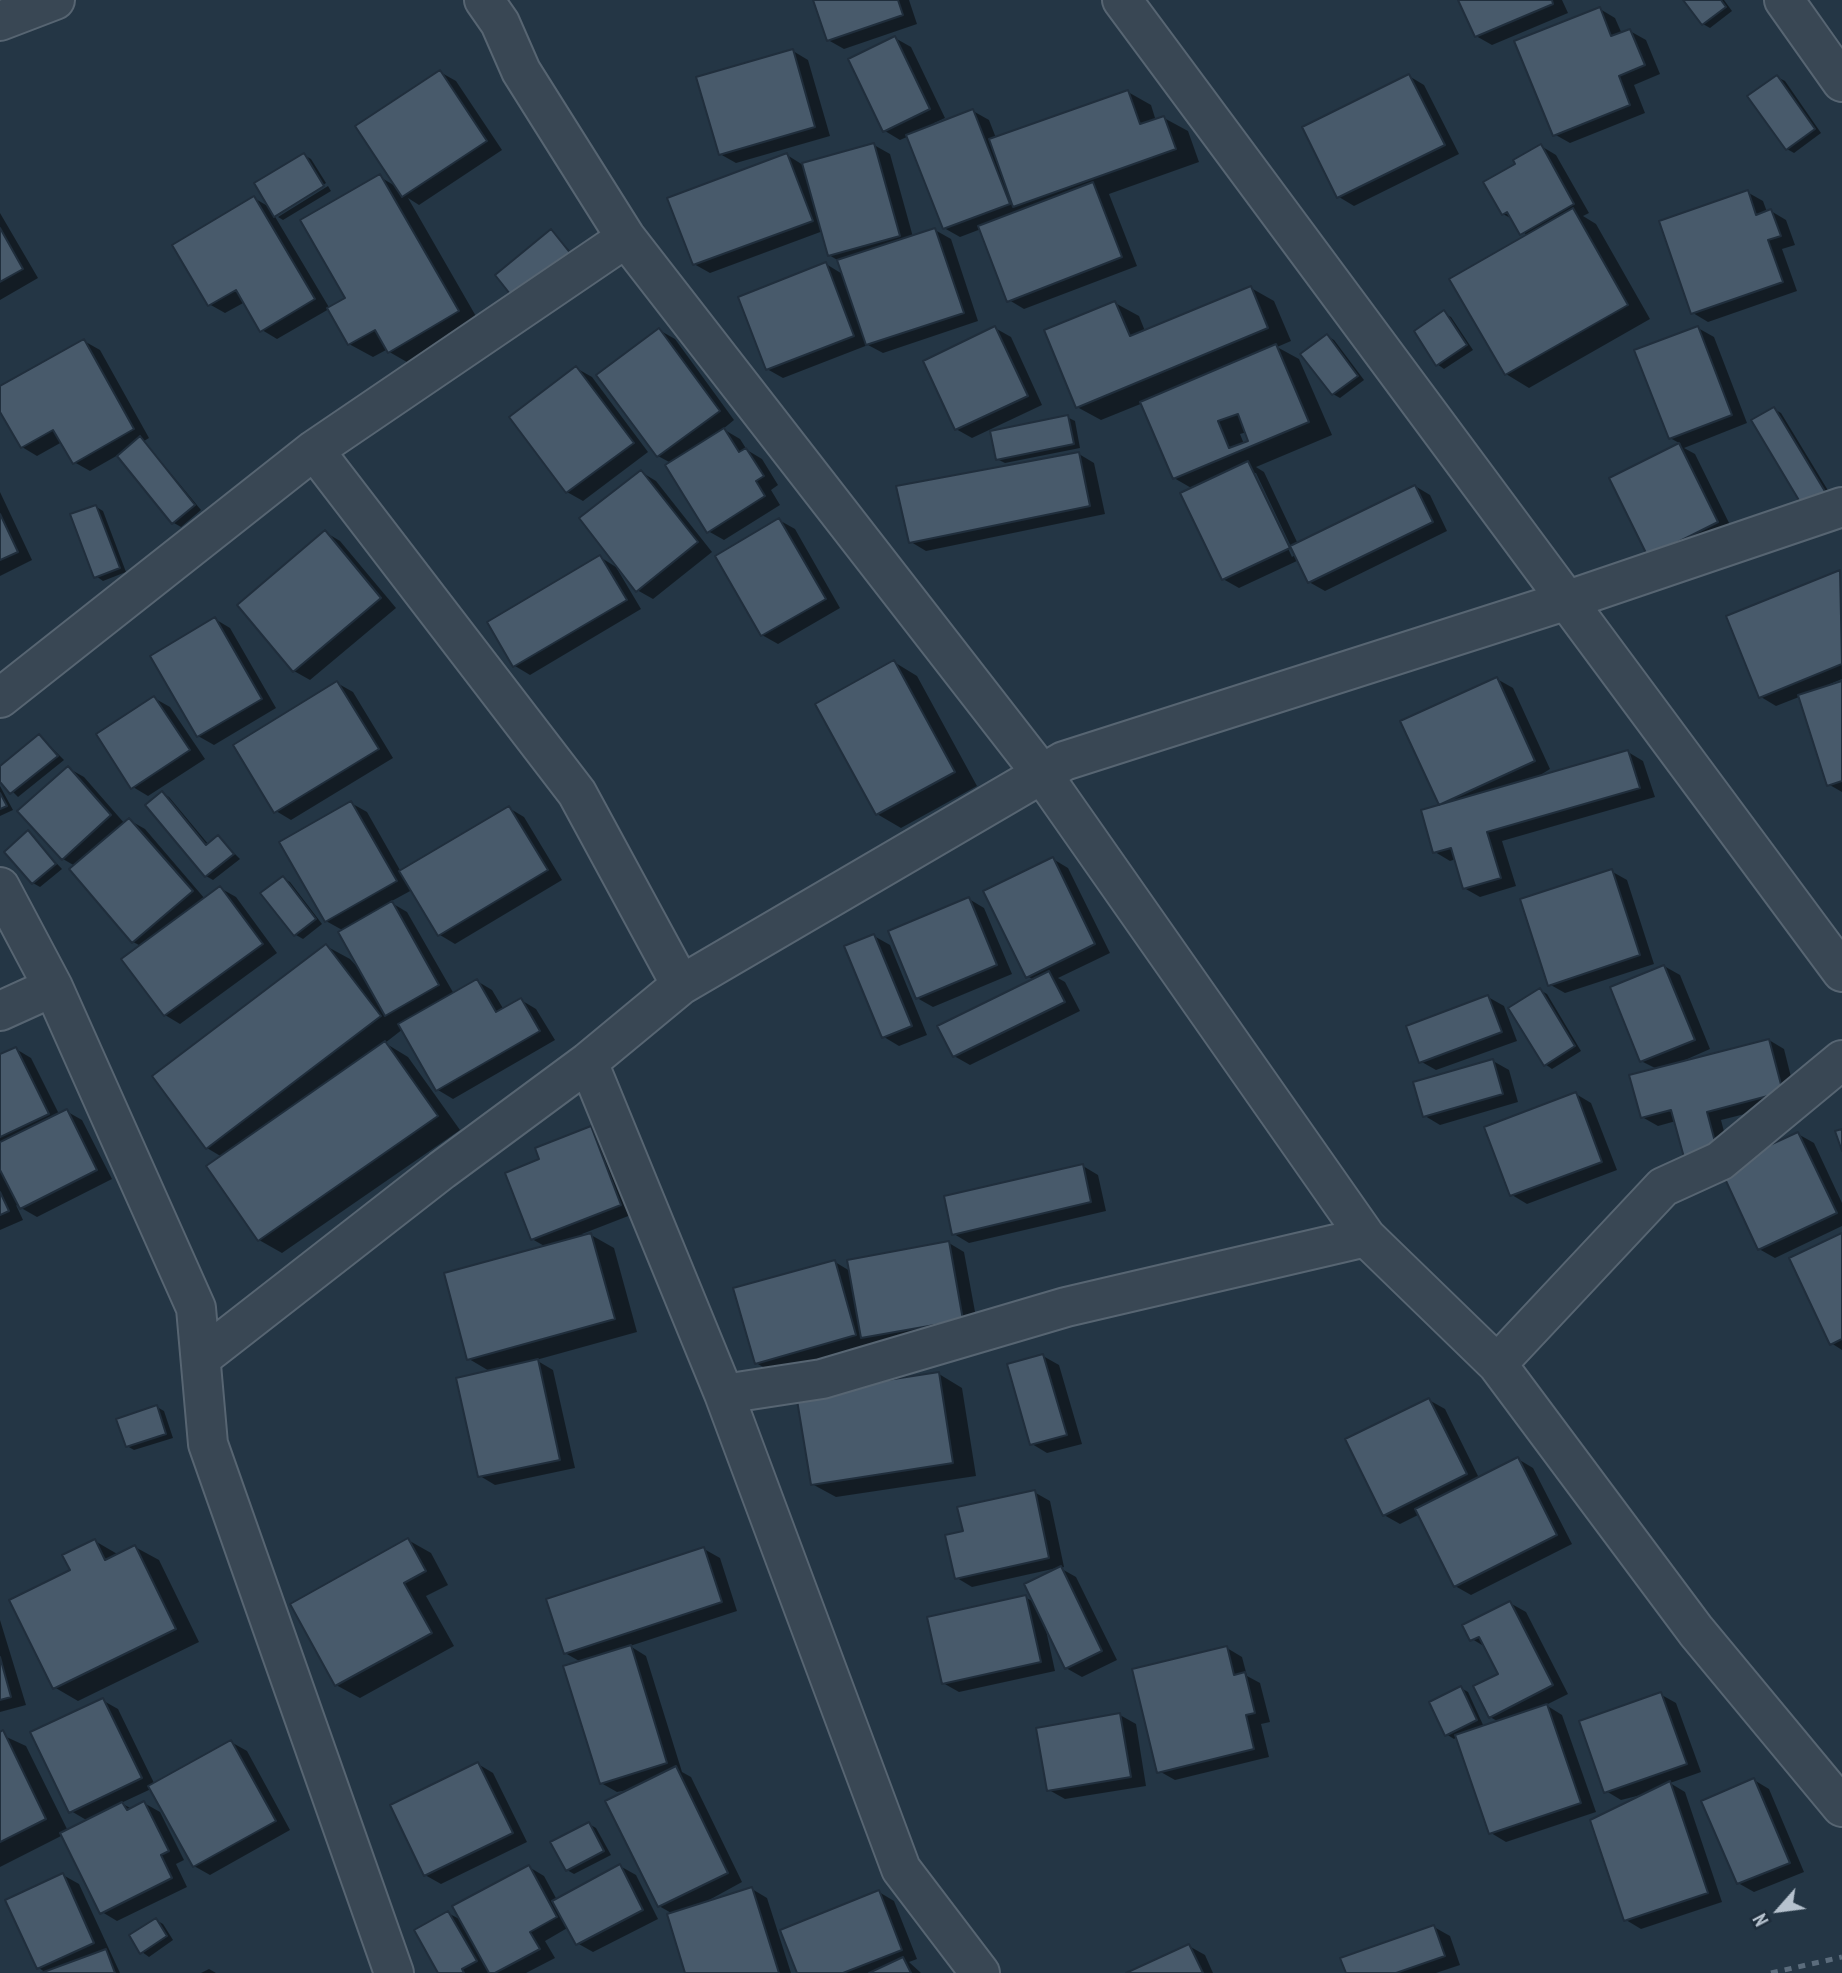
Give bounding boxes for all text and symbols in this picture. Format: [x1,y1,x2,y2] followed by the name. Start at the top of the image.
[1744,1875,1814,1945] north arrow
[1747,1910,1773,1930] text: N

